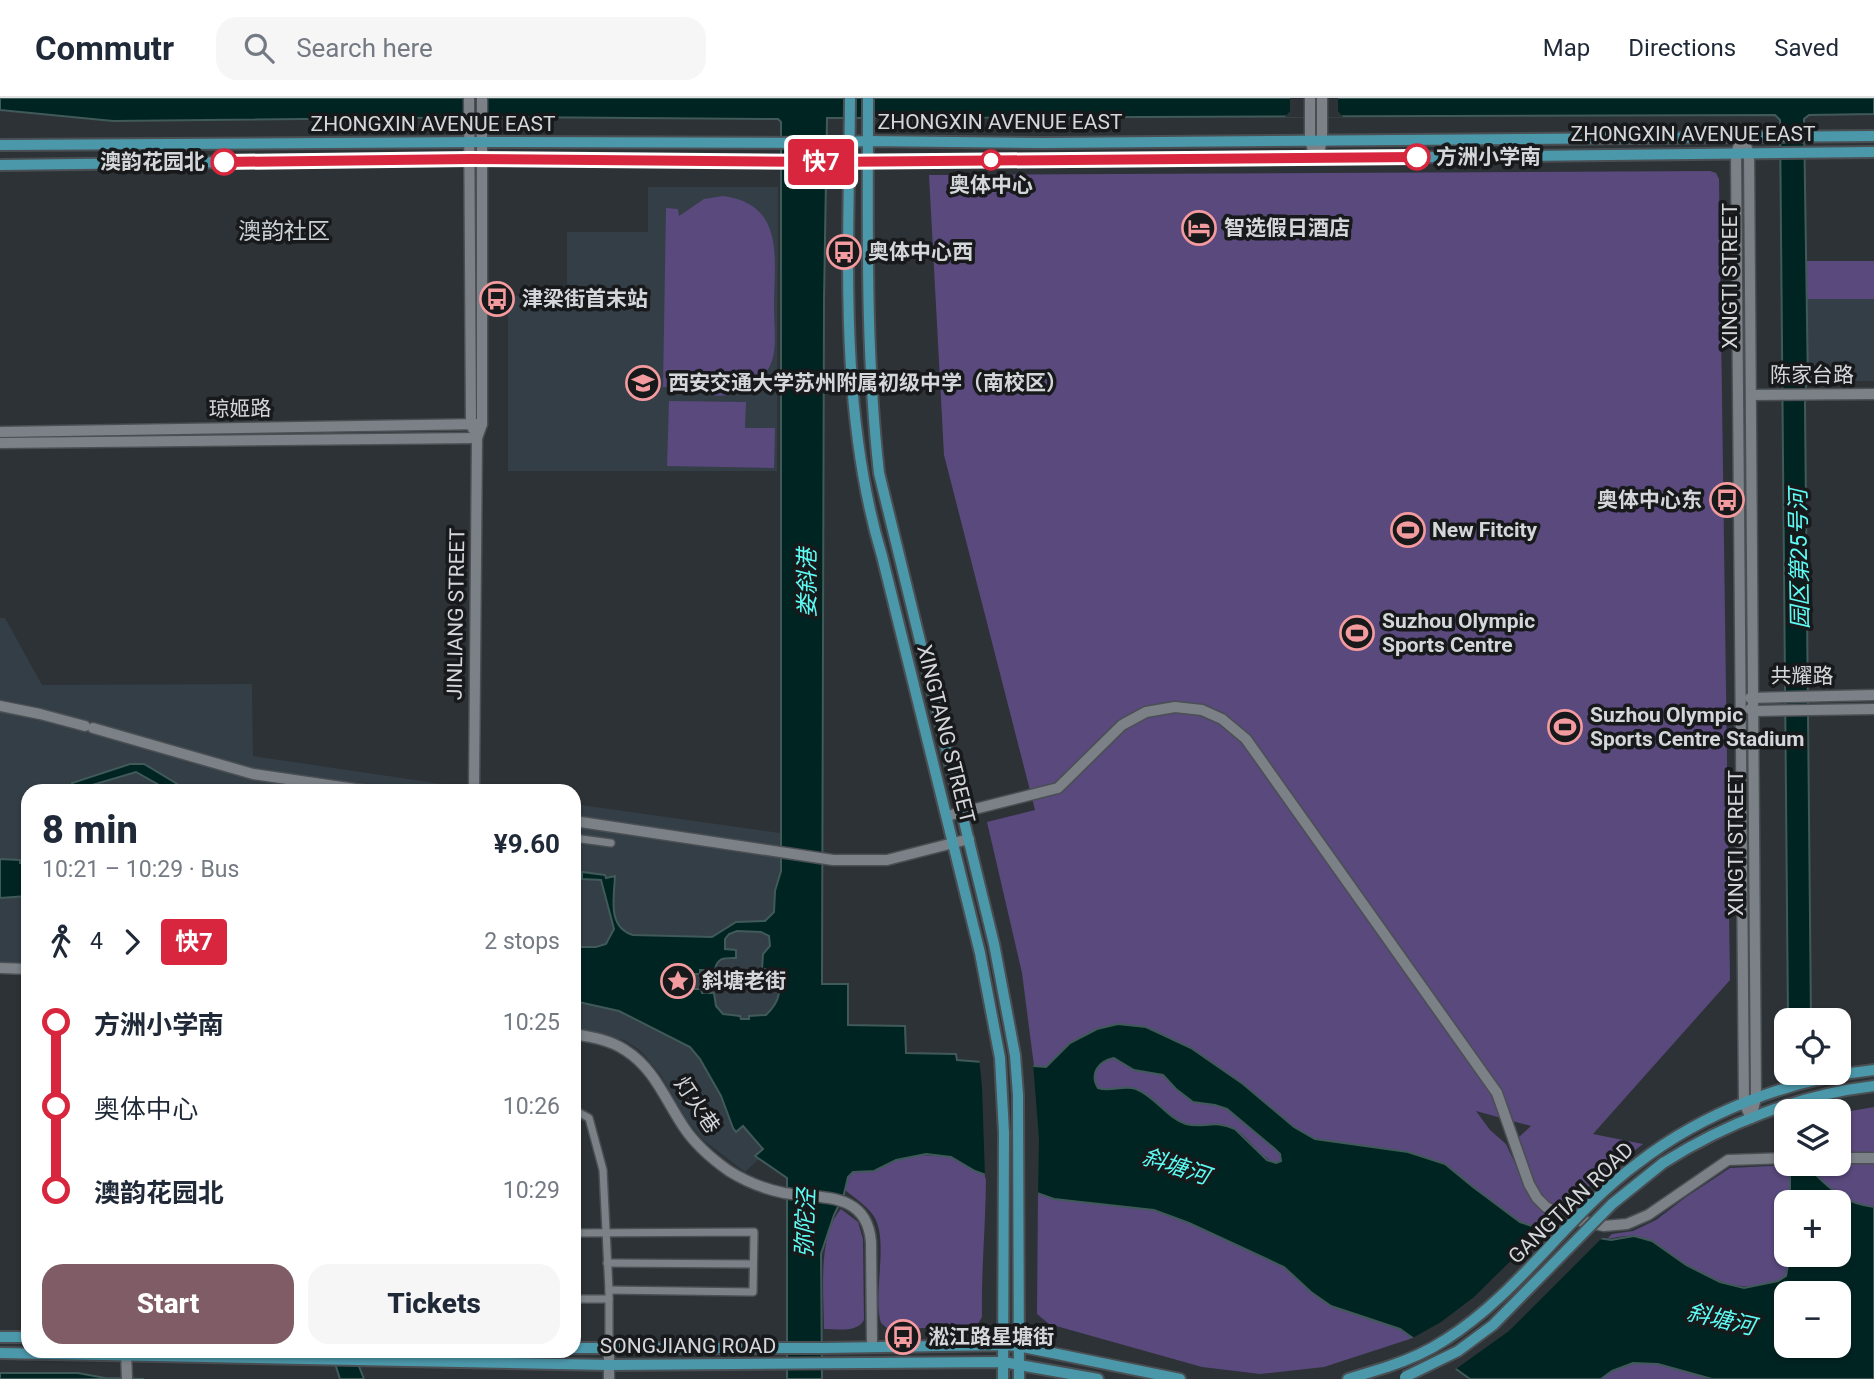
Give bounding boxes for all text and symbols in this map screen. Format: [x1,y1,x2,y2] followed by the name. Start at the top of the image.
[216,17,706,80] search box
[35,29,174,68] text: Commutr
[240,29,278,67] icon: search
[296,33,433,63] text: Search here
[1543,34,1590,62] text: Map
[1628,34,1736,62] text: Directions
[1774,34,1839,62] text: Saved
[878,110,1123,134] street label: ZHONGXIN AVENUE EAST
[311,112,556,136] street label: ZHONGXIN AVENUE EAST
[1571,122,1816,146] street label: ZHONGXIN AVENUE EAST
[790,139,852,185] line badge: 快7
[1404,144,1430,170] marker: 方洲小学南
[1436,145,1541,169] place label: 方洲小学南
[802,148,840,176] text: 快7
[211,149,237,175] marker: 澳韵花园北
[100,150,205,174] place label: 澳韵花园北
[981,150,1001,170] marker: 奥体中心
[949,173,1033,197] place label: 奥体中心
[1718,202,1742,349] street label: XINGTI STREET
[1180,209,1218,247] hotel icon: 智选假日酒店
[1224,216,1350,240] place label: 智选假日酒店
[238,218,330,245] district label: 澳韵社区
[825,233,863,271] bus stop icon: 奥体中心西
[868,240,973,264] place label: 奥体中心西
[478,280,516,318] bus stop icon: 津梁街首末站
[522,287,648,311] place label: 津梁街首末站
[1770,363,1854,387] street label: 陈家台路
[624,364,662,402] school or university icon: 西安交通大学苏州附属初级中学（南校区）
[668,371,1067,395] place label: 西安交通大学苏州附属初级中学（南校区）
[208,396,272,422] street label: 琼姬路
[1708,481,1746,519] bus stop icon: 奥体中心东
[1785,485,1814,629] water label: 园区第25号河
[1597,488,1702,512] place label: 奥体中心东
[1389,511,1427,549] sports icon: New Fitcity
[1432,518,1538,542] place label: New Fitcity
[442,527,470,700] street label: JINLIANG STREET
[794,546,821,618] water label: 娄斜港
[1382,609,1535,657] place label: Suzhou Olympic Sports Centre
[1338,614,1376,652] sports icon: Suzhou Olympic Sports Centre
[912,642,980,826] street label: XINGTANG STREET
[1771,664,1834,688] street label: 共耀路
[1590,703,1805,751] place label: Suzhou Olympic Sports Centre Stadium
[1546,708,1584,746] sports icon: Suzhou Olympic Sports Centre Stadium
[1724,769,1748,916] street label: XINGTI STREET
[42,808,138,852] text: 8 min
[494,829,560,859] text: ¥9.60
[42,856,239,883] text: 10:21 – 10:29 · Bus
[42,923,80,961] icon: walk
[113,923,151,961] icon: forward
[90,928,103,955] text: 4
[175,928,213,956] text: 快7
[484,928,560,955] text: 2 stops
[659,962,697,1000] place icon: 斜塘老街
[702,969,786,993] place label: 斜塘老街
[1774,1008,1851,1358] map controls
[1774,1008,1851,1085] button: locate
[503,1009,560,1036] text: 10:25
[94,1010,224,1040] text: 方洲小学南
[669,1072,725,1138] street label: 灯火巷
[503,1093,560,1120] text: 10:26
[94,1094,198,1124] text: 奥体中心
[1774,1099,1851,1176] button: layers
[1504,1137,1638,1269] street label: GANGTIAN ROAD
[1139,1143,1217,1191] water label: 斜塘河
[503,1177,560,1204] text: 10:29
[94,1178,224,1208] text: 澳韵花园北
[791,1186,820,1258] water label: 弥陀泾
[1774,1190,1851,1267] button: +
[42,1264,294,1344] button: Start
[308,1264,560,1344] button: Tickets
[1774,1281,1851,1358] button: −
[1684,1299,1761,1341] water label: 斜塘河
[884,1318,922,1356] bus stop icon: 淞江路星塘街
[928,1325,1054,1349] place label: 淞江路星塘街
[600,1334,776,1358] street label: SONGJIANG ROAD

